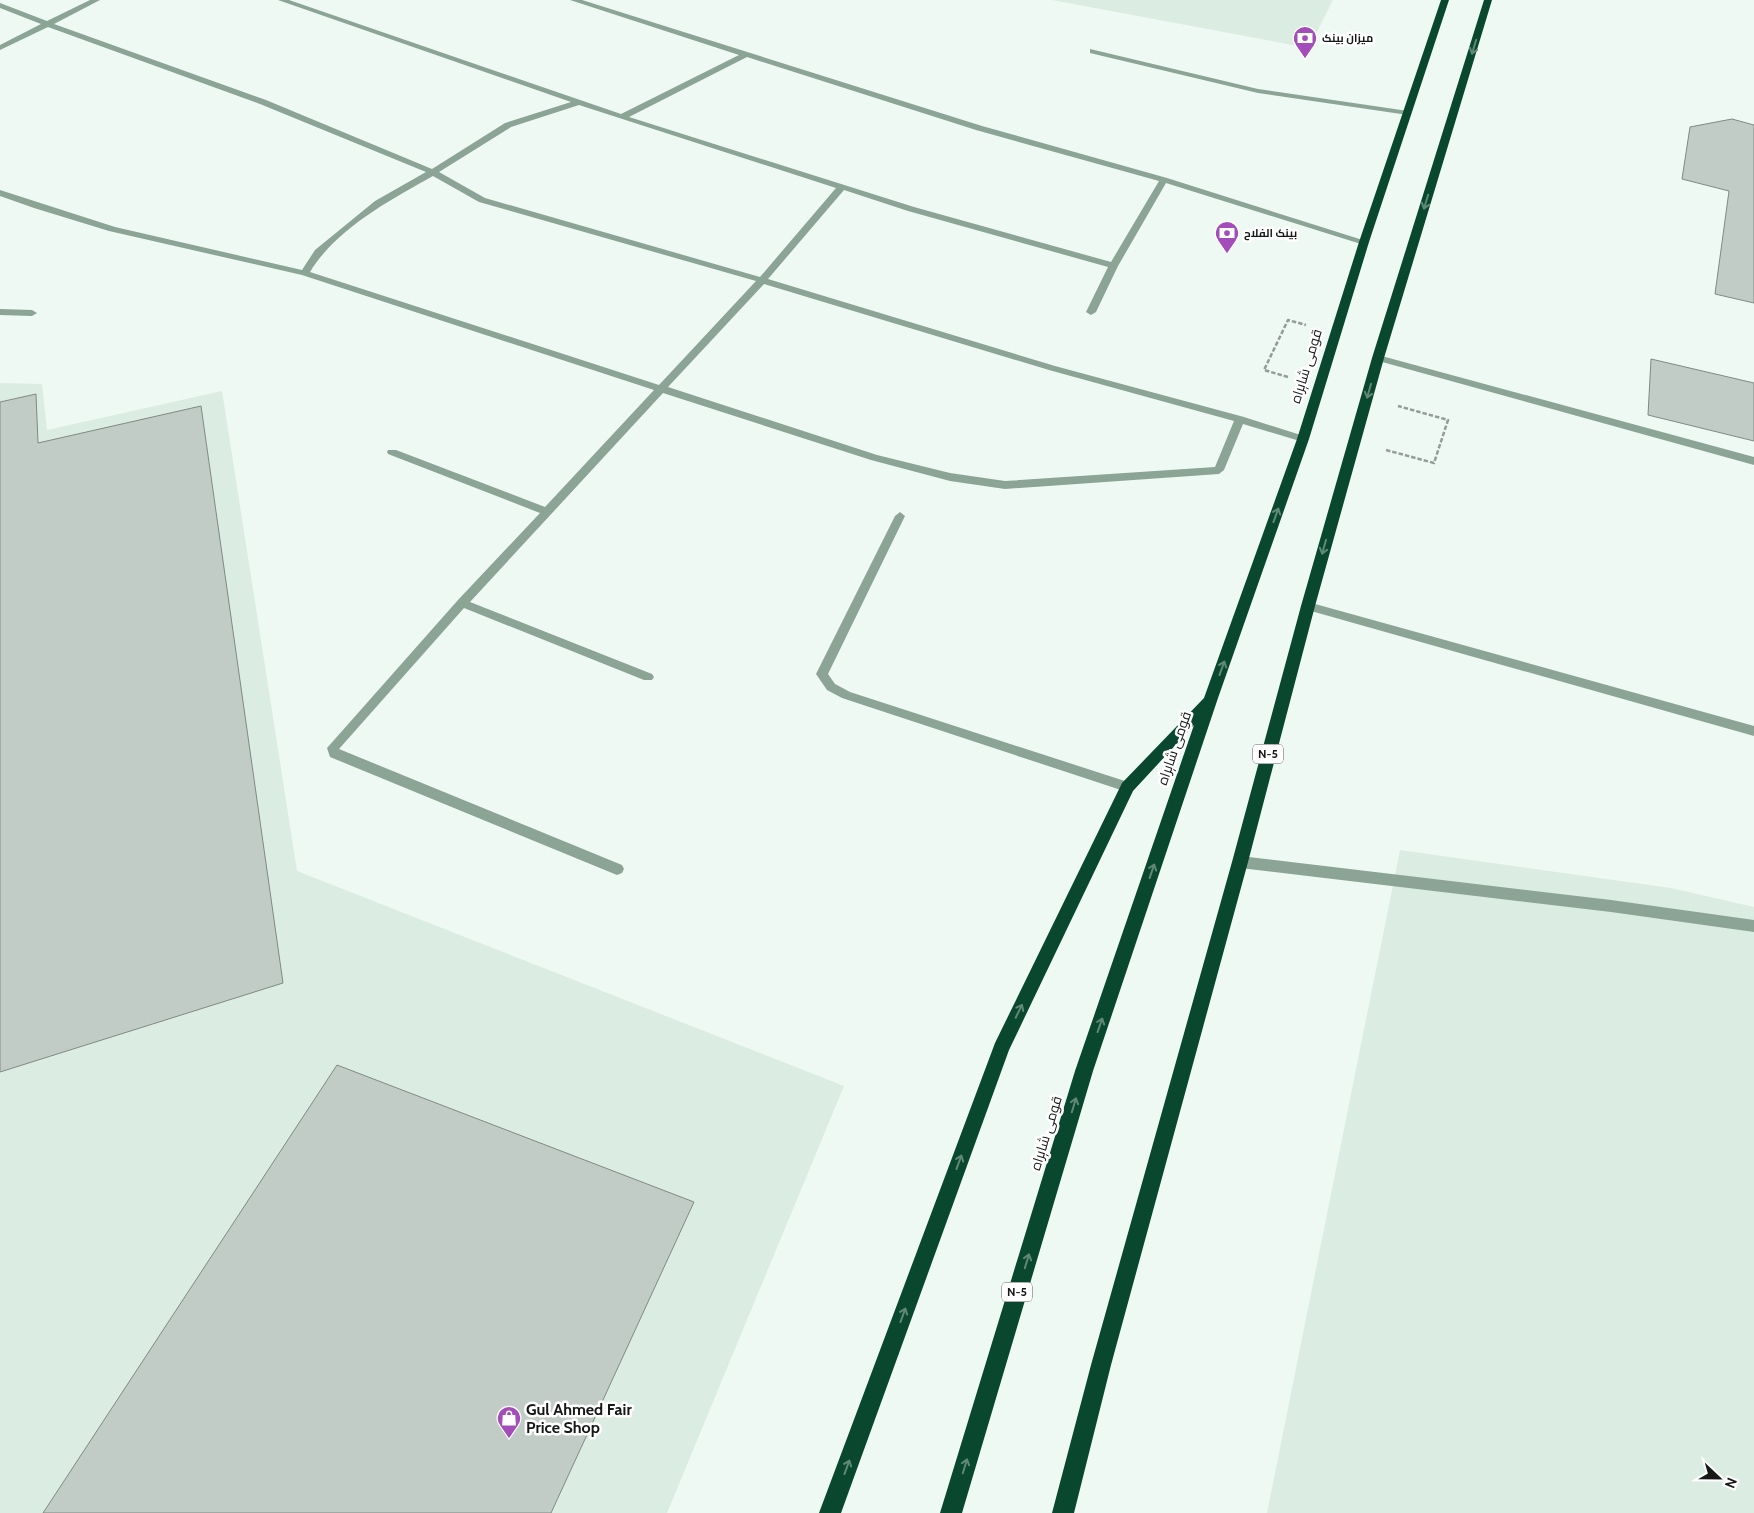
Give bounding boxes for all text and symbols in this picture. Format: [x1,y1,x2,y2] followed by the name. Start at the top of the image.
[1292,25,1318,59] bank icon: میزان بینک
[1322,31,1373,45] place label: میزان بینک
[1468,38,1478,54] one-way arrow
[1421,194,1431,210] one-way arrow
[1214,220,1240,254] bank icon: بینک الفلاح
[1244,226,1297,241] place label: بینک الفلاح
[1286,327,1326,405] street label: قومی شاہراہ
[1363,382,1373,398] one-way arrow
[1272,507,1281,523] one-way arrow
[1319,539,1329,555] one-way arrow
[1218,661,1227,676] one-way arrow
[1153,709,1195,787] street label: قومی شاہراہ
[1253,744,1283,764] road number: N-5
[1148,864,1157,880] one-way arrow
[1015,1004,1024,1019] one-way arrow
[1096,1018,1105,1033] one-way arrow
[1026,1094,1066,1172] street label: قومی شاہراہ
[1070,1097,1080,1113] one-way arrow
[955,1155,964,1170] one-way arrow
[1023,1253,1032,1269] one-way arrow
[1002,1282,1032,1301] road number: N-5
[899,1307,908,1323] one-way arrow
[526,1400,632,1437] place label: Gul Ahmed Fair Price Shop
[496,1405,522,1439] shop icon: Gul Ahmed Fair Price Shop
[1694,1453,1744,1503] north arrow
[960,1459,970,1475] one-way arrow
[843,1460,852,1475] one-way arrow
[1721,1475,1741,1491] text: N

